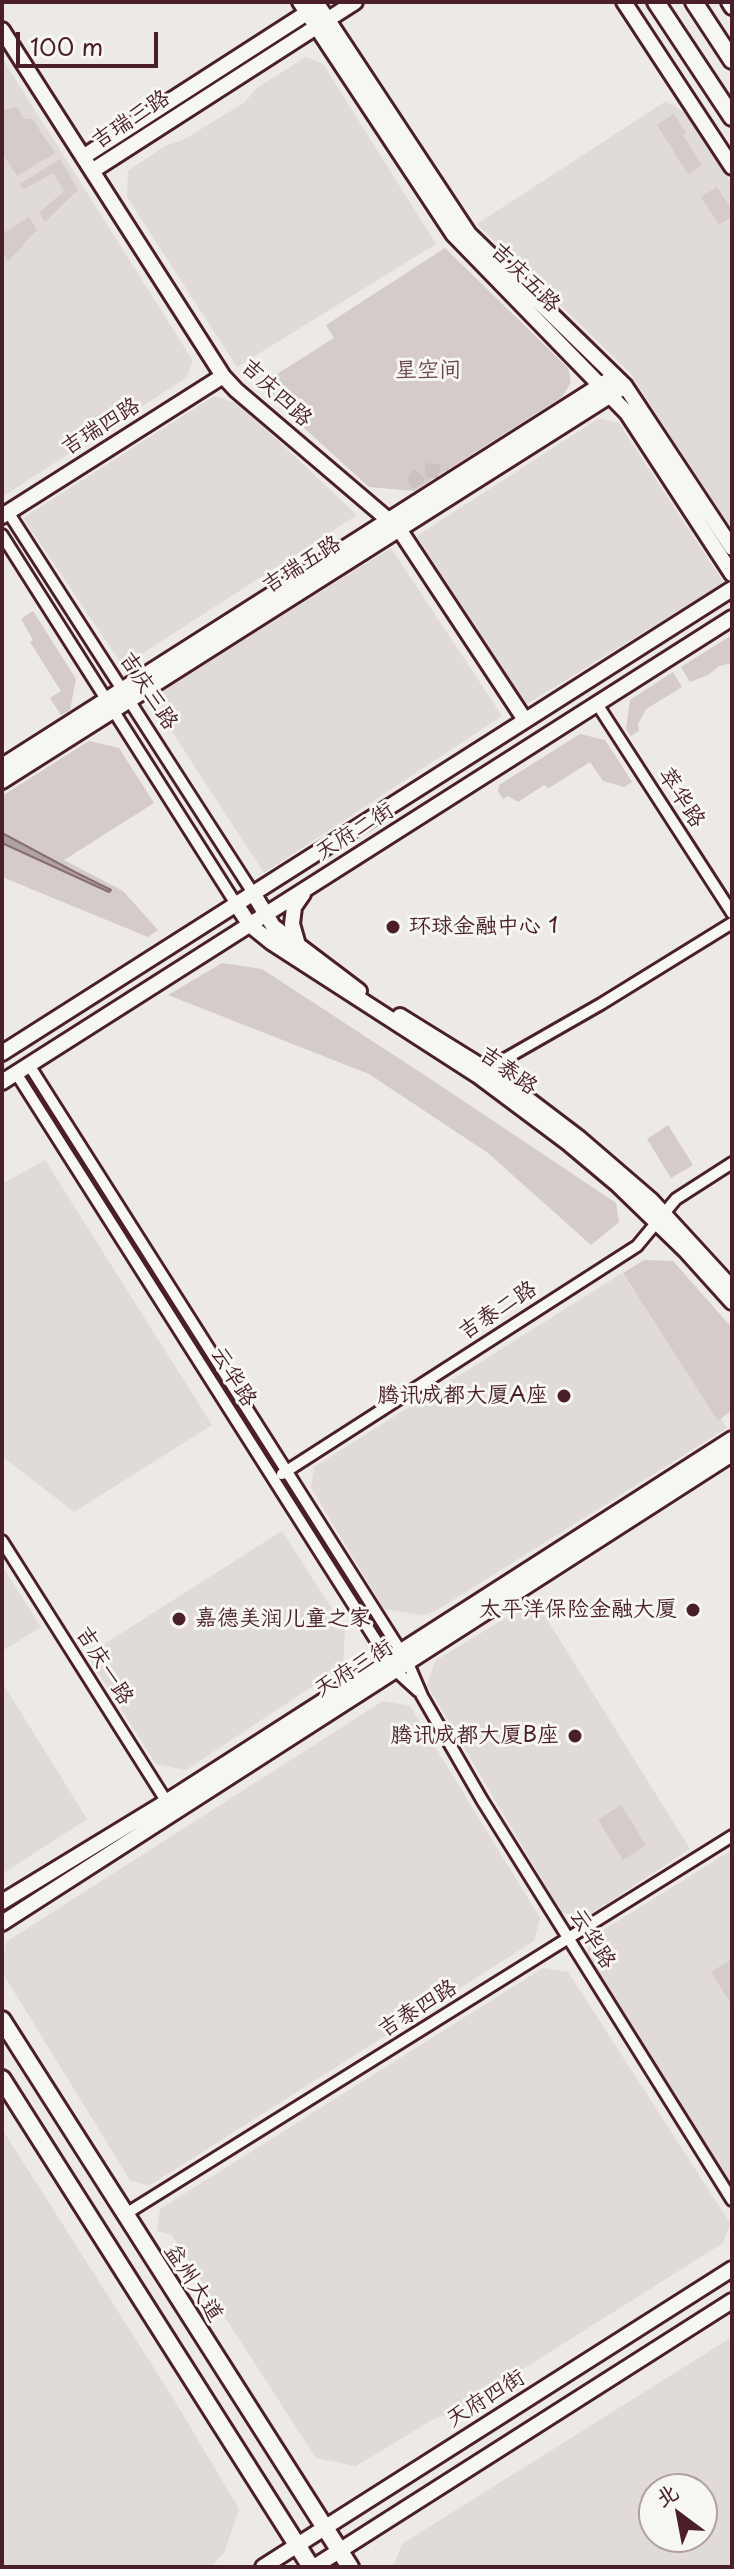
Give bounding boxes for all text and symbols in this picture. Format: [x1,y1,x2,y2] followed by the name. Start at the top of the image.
[20,16,162,66] scale bar
[30,28,103,64] text: 100 m
[87,85,175,155] street label: 吉瑞三路
[485,238,565,318] street label: 吉庆五路
[235,353,317,433] street label: 吉庆四路
[395,358,461,384] park label: 星空间
[57,392,145,462] street label: 吉瑞四路
[258,530,346,600] street label: 吉瑞五路
[113,647,183,735] street label: 吉庆三路
[652,763,710,833] street label: 萃华路
[311,797,399,867] street label: 天府二街
[409,914,558,940] place label: 环球金融中心 1
[384,918,402,936] marker: 环球金融中心 1
[474,1041,542,1101] street label: 吉泰路
[454,1276,542,1346] street label: 吉泰二路
[204,1342,262,1412] street label: 云华路
[377,1383,548,1409] place label: 腾讯成都大厦A座
[555,1387,573,1405] marker: 腾讯成都大厦A座
[479,1597,677,1623] place label: 太平洋保险金融大厦
[684,1601,702,1619] marker: 太平洋保险金融大厦
[195,1606,371,1632] place label: 嘉德美润儿童之家
[170,1610,188,1628] marker: 嘉德美润儿童之家
[69,1622,139,1710] street label: 吉庆一路
[310,1634,398,1704] street label: 天府三街
[390,1723,559,1749] place label: 腾讯成都大厦B座
[566,1727,584,1745] marker: 腾讯成都大厦B座
[563,1904,621,1974] street label: 云华路
[374,1974,462,2044] street label: 吉泰四路
[158,2239,228,2327] street label: 益州大道
[442,2364,530,2434] street label: 天府四街
[638,2473,718,2553] north arrow
[648,2474,684,2514] text: 北

